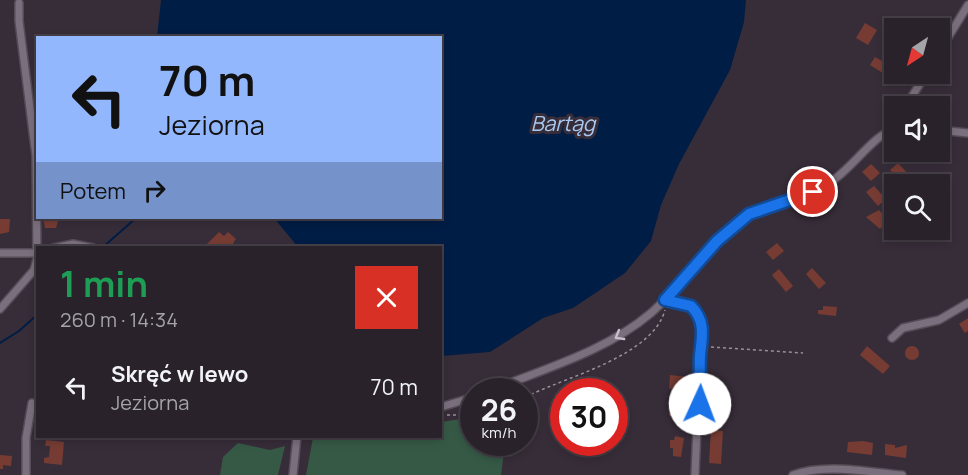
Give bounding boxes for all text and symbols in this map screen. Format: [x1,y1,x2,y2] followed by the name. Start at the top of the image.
[884,18,950,84] north arrow
[884,18,950,240] map controls
[159,51,255,109] text: 70 m
[60,60,138,138] icon: left
[884,96,950,162] button: sound
[159,106,265,143] text: Jeziorna
[531,109,597,137] water label: Bartąg
[787,166,838,217] pin
[138,174,171,207] icon: right
[884,174,950,240] button: search
[796,175,829,208] icon: arrive
[60,176,126,206] text: Potem
[60,259,148,308] text: 1 min
[355,266,418,329] button: close
[60,306,178,333] text: 260 m · 14:34
[615,329,625,340] one-way arrow
[111,359,248,389] text: Skręć w lewo
[60,371,93,404] icon: left
[370,372,418,402] text: 70 m
[668,372,732,436] position arrow
[550,378,628,456] speed limit sign: 30
[111,389,189,416] text: Jeziorna
[481,389,517,430] text: 26
[482,422,516,443] text: km/h

